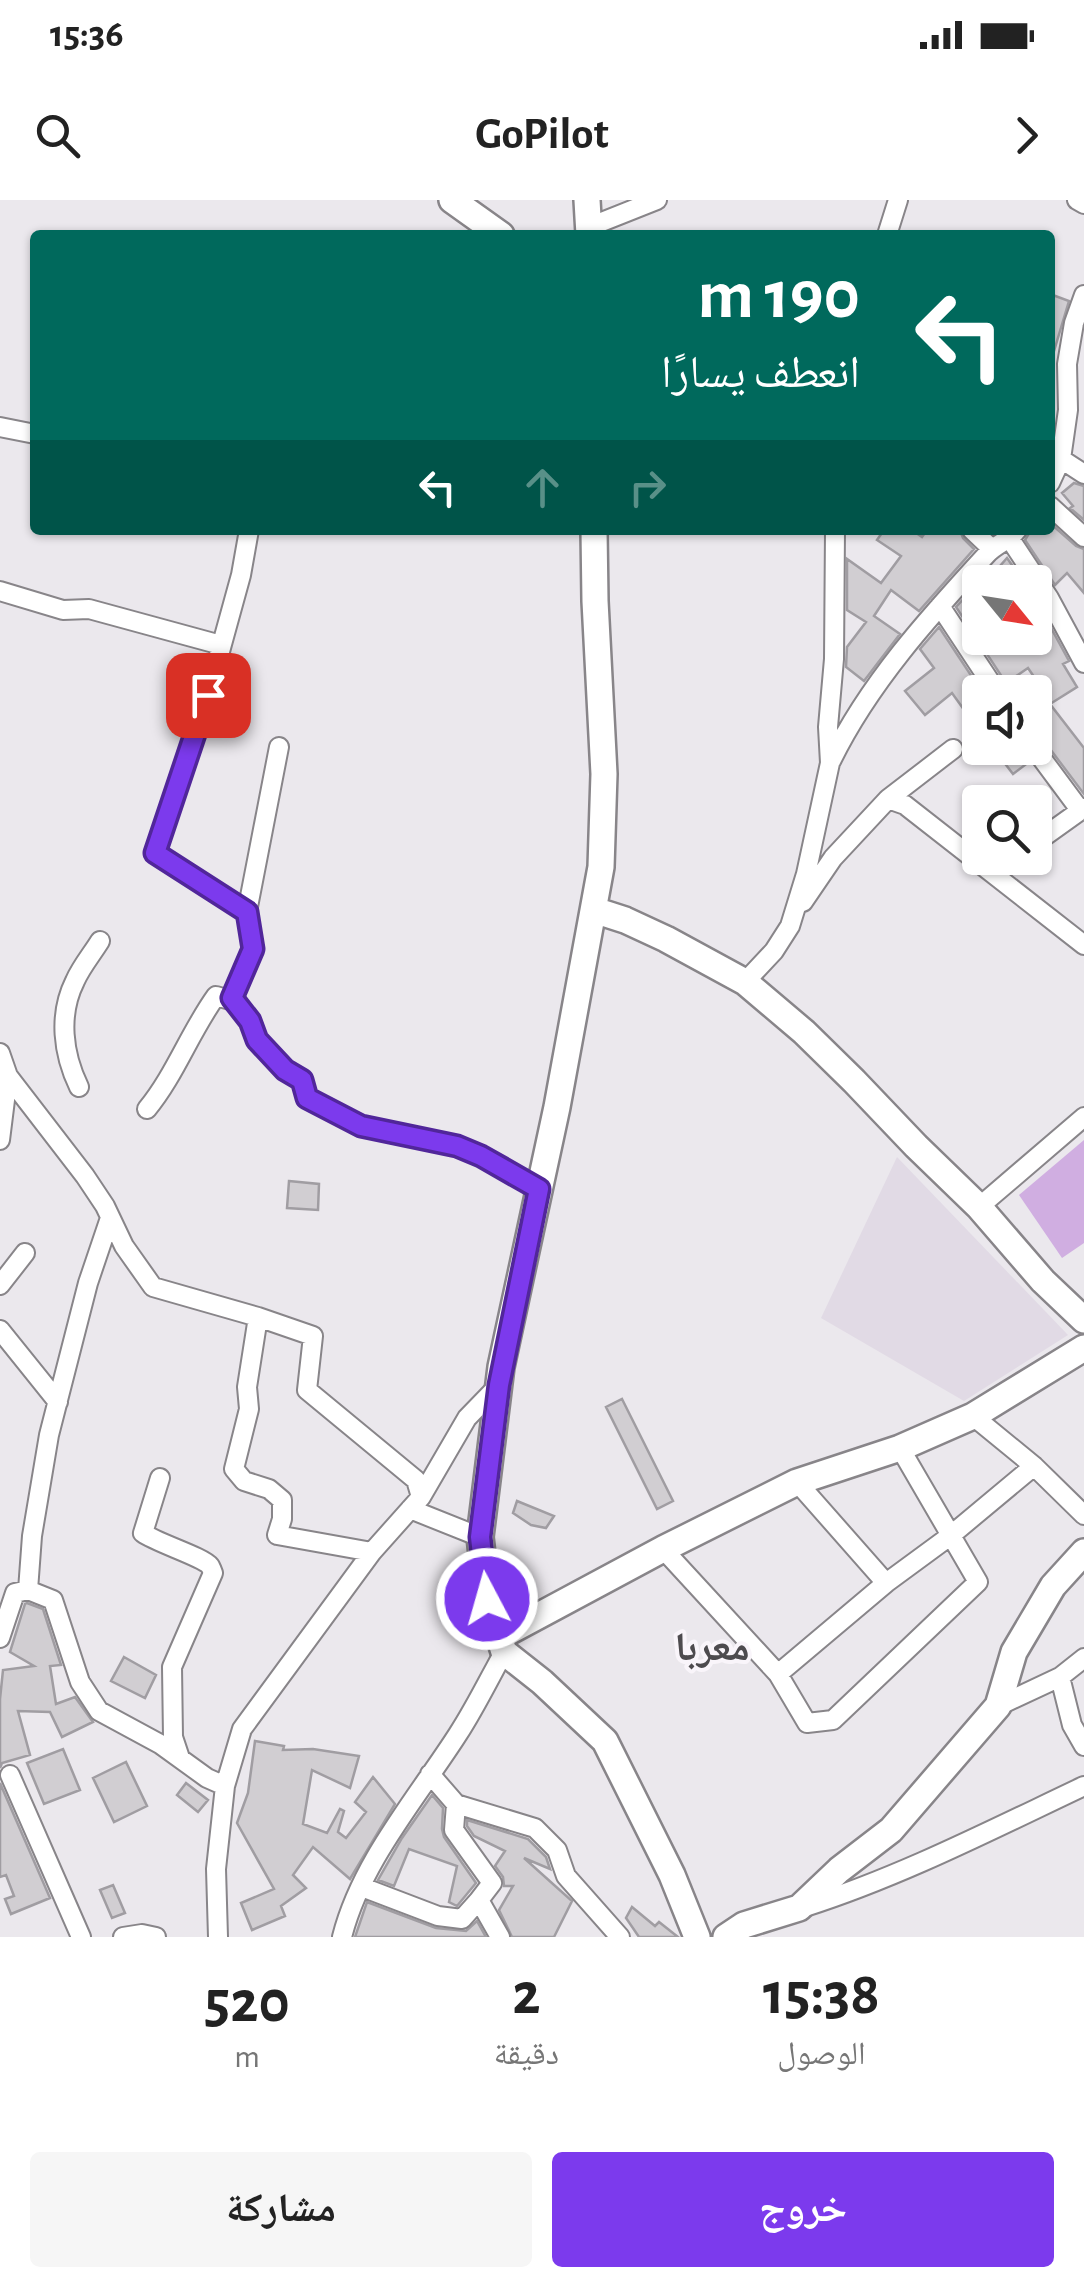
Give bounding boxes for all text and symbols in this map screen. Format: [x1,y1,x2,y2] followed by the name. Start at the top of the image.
[50,16,124,54] text: 15:36
[30,108,85,163] icon: search
[999,108,1054,163] icon: forward
[475,112,609,157] text: GoPilot
[697,261,860,331] text: 190 m
[895,270,1025,400] icon: left
[661,351,860,396] text: انعطف يسارًا
[410,460,465,515] icon: left
[515,460,570,515] icon: ahead
[620,460,675,515] icon: right
[962,565,1052,655] north arrow
[962,565,1052,875] map controls
[166,653,251,738] pin
[181,668,236,723] icon: arrive
[962,675,1052,765] button: sound
[962,785,1052,875] button: search
[435,1547,539,1651] position arrow
[674,1628,750,1670] district label: معربا
[512,1965,541,2025] text: 2
[763,1965,880,2025] text: 15:38
[204,1973,290,2033] text: 520
[494,2038,559,2070] text: دقيقة
[777,2038,866,2070] text: الوصول
[234,2041,260,2073] text: m
[30,2152,532,2267] button: مشاركة
[552,2152,1054,2267] button: خروج

